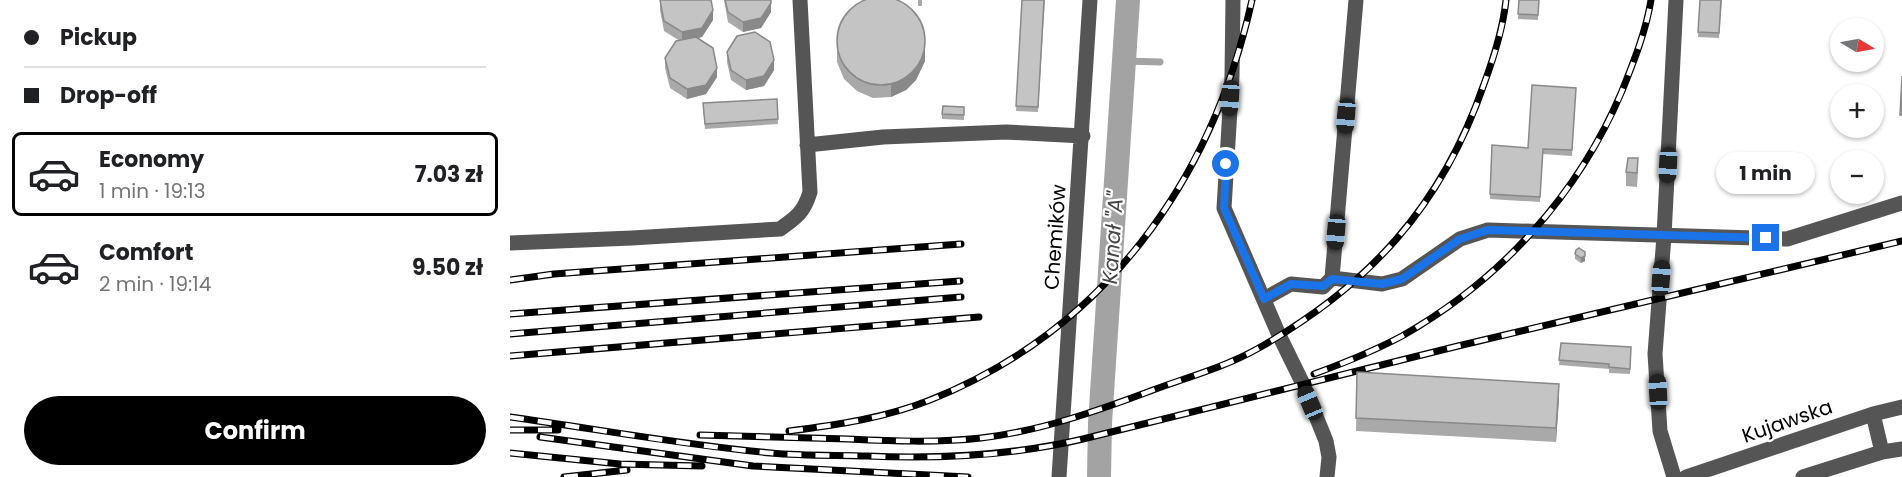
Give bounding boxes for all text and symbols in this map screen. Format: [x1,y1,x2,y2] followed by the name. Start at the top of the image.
[1830,18,1884,72] north arrow
[1830,18,1884,204] map controls
[60,22,137,53] text: Pickup
[1220,79,1240,117] car
[60,80,157,111] text: Drop-off
[1830,84,1884,138] button: +
[1335,97,1357,135] car
[99,144,204,175] text: Economy
[27,147,81,201] icon: car
[1658,147,1678,183] car
[1212,150,1239,177] route start
[1830,150,1884,204] button: −
[1716,151,1816,193] callout: 1 min
[415,159,483,190] text: 7.03 zł
[1739,159,1792,187] text: 1 min
[99,177,205,205] text: 1 min · 19:13
[1037,183,1073,291] street label: Chemików
[1095,189,1130,285] water label: Kanał "A"
[1325,213,1347,251] car
[1752,224,1779,251] route end
[99,237,193,268] text: Comfort
[27,240,81,294] icon: car
[412,252,483,283] text: 9.50 zł
[1651,259,1671,297] car
[99,270,211,298] text: 2 min · 19:14
[1648,374,1668,410] car
[1295,383,1325,423] car
[1738,392,1836,450] street label: Kujawska
[24,396,486,465] button: Confirm

